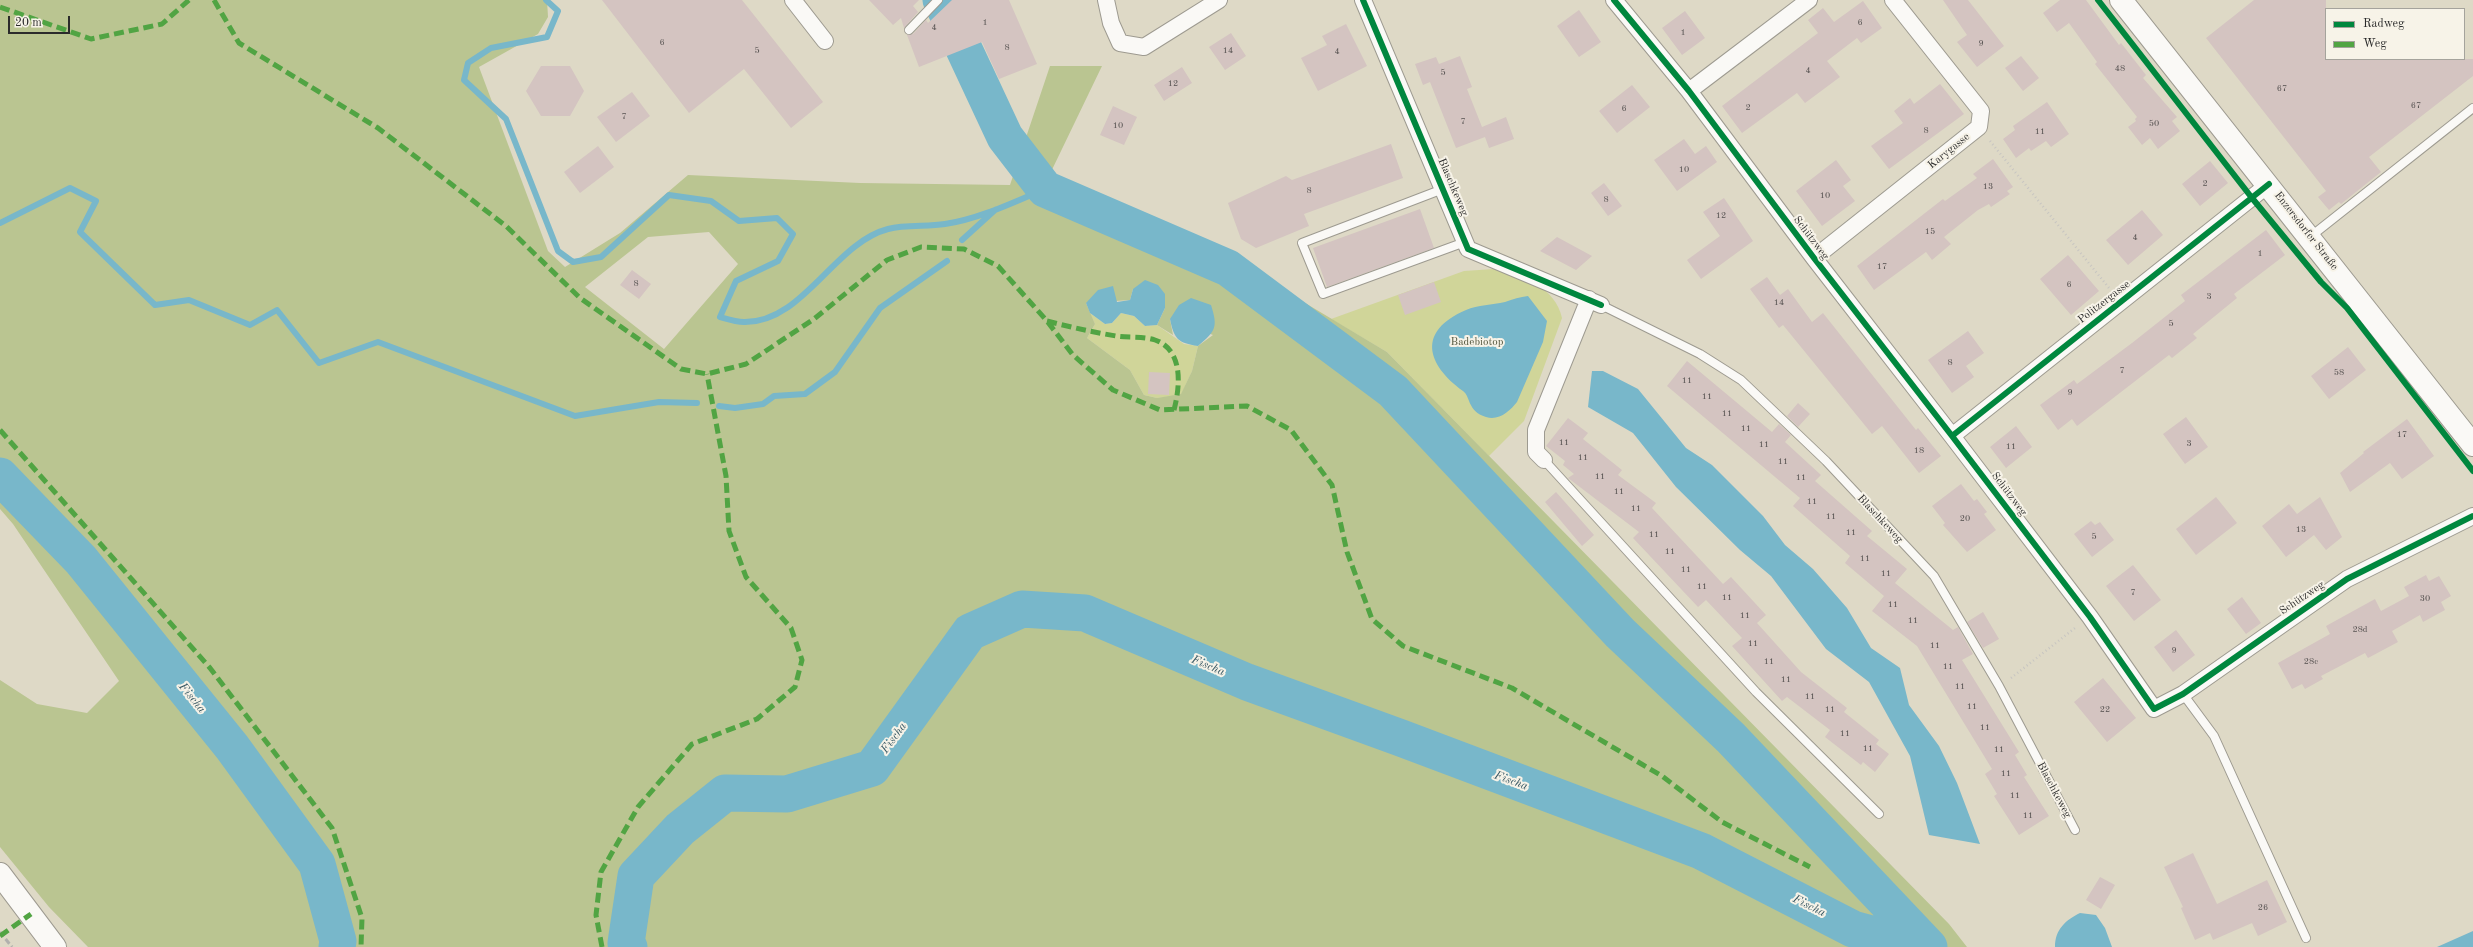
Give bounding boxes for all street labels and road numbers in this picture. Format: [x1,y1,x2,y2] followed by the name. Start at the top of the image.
[1925,130,1973,172] street label: Karygasse
[1435,156,1471,218] street label: Blaschkeweg
[2271,189,2341,273] street label: Enzersdorfer Straße
[1790,214,1832,262] street label: Schützweg
[2075,278,2133,326] street label: Politzergasse
[1988,470,2030,518] street label: Schützweg
[1854,492,1906,546] street label: Blaschkeweg
[2277,578,2327,618] street label: Schützweg
[2034,760,2074,820] street label: Blaschkeweg

